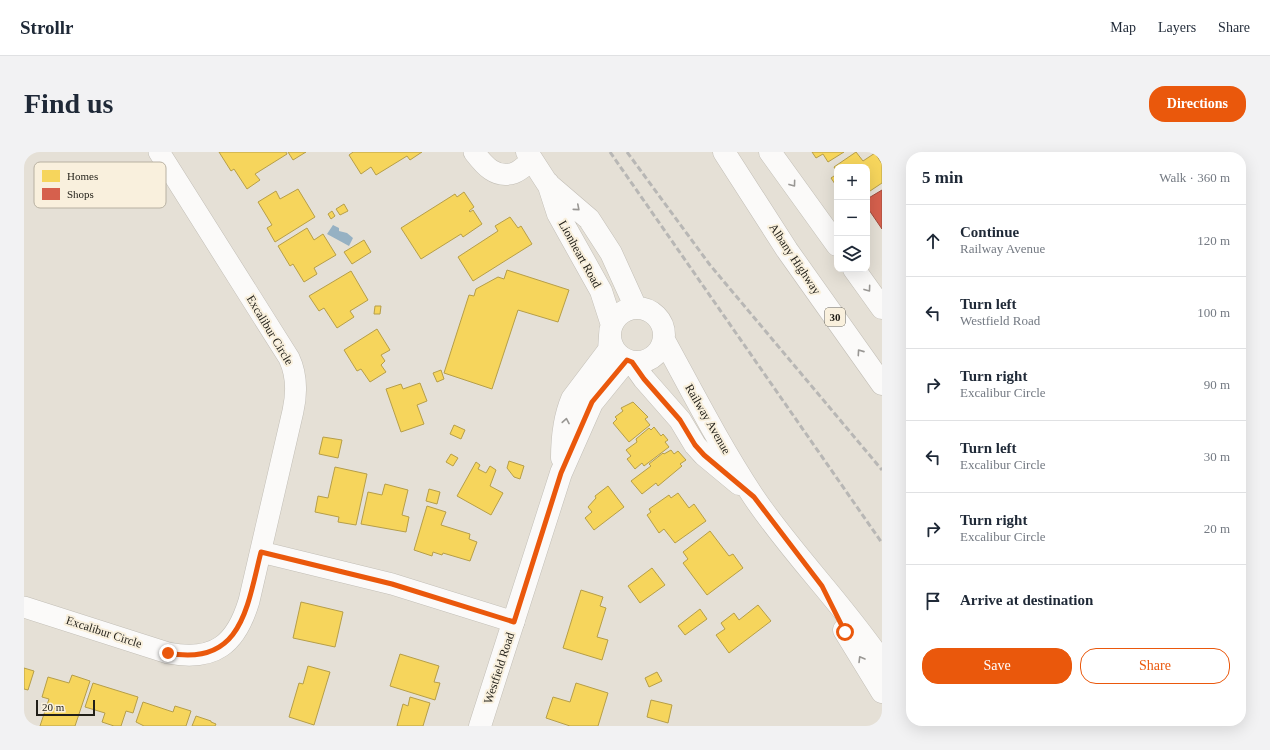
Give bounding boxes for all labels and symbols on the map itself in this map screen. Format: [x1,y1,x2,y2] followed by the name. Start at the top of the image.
[34,162,166,208] legend
[67,170,98,182] text: Homes
[788,179,795,186] one-way arrow
[67,188,94,200] text: Shops
[572,204,580,211] one-way arrow
[556,218,604,290] street label: Lionheart Road
[766,221,824,297] street label: Albany Highway
[863,284,870,291] one-way arrow
[244,293,296,367] street label: Excalibur Circle
[825,308,845,326] road number: 30
[857,349,864,356] one-way arrow
[682,381,734,457] street label: Railway Avenue
[561,417,570,424] one-way arrow
[64,613,144,651] street label: Excalibur Circle
[836,623,854,641] route start
[481,631,517,705] street label: Westfield Road
[159,644,177,662] route end
[859,656,866,663] one-way arrow
[36,698,95,717] scale bar

